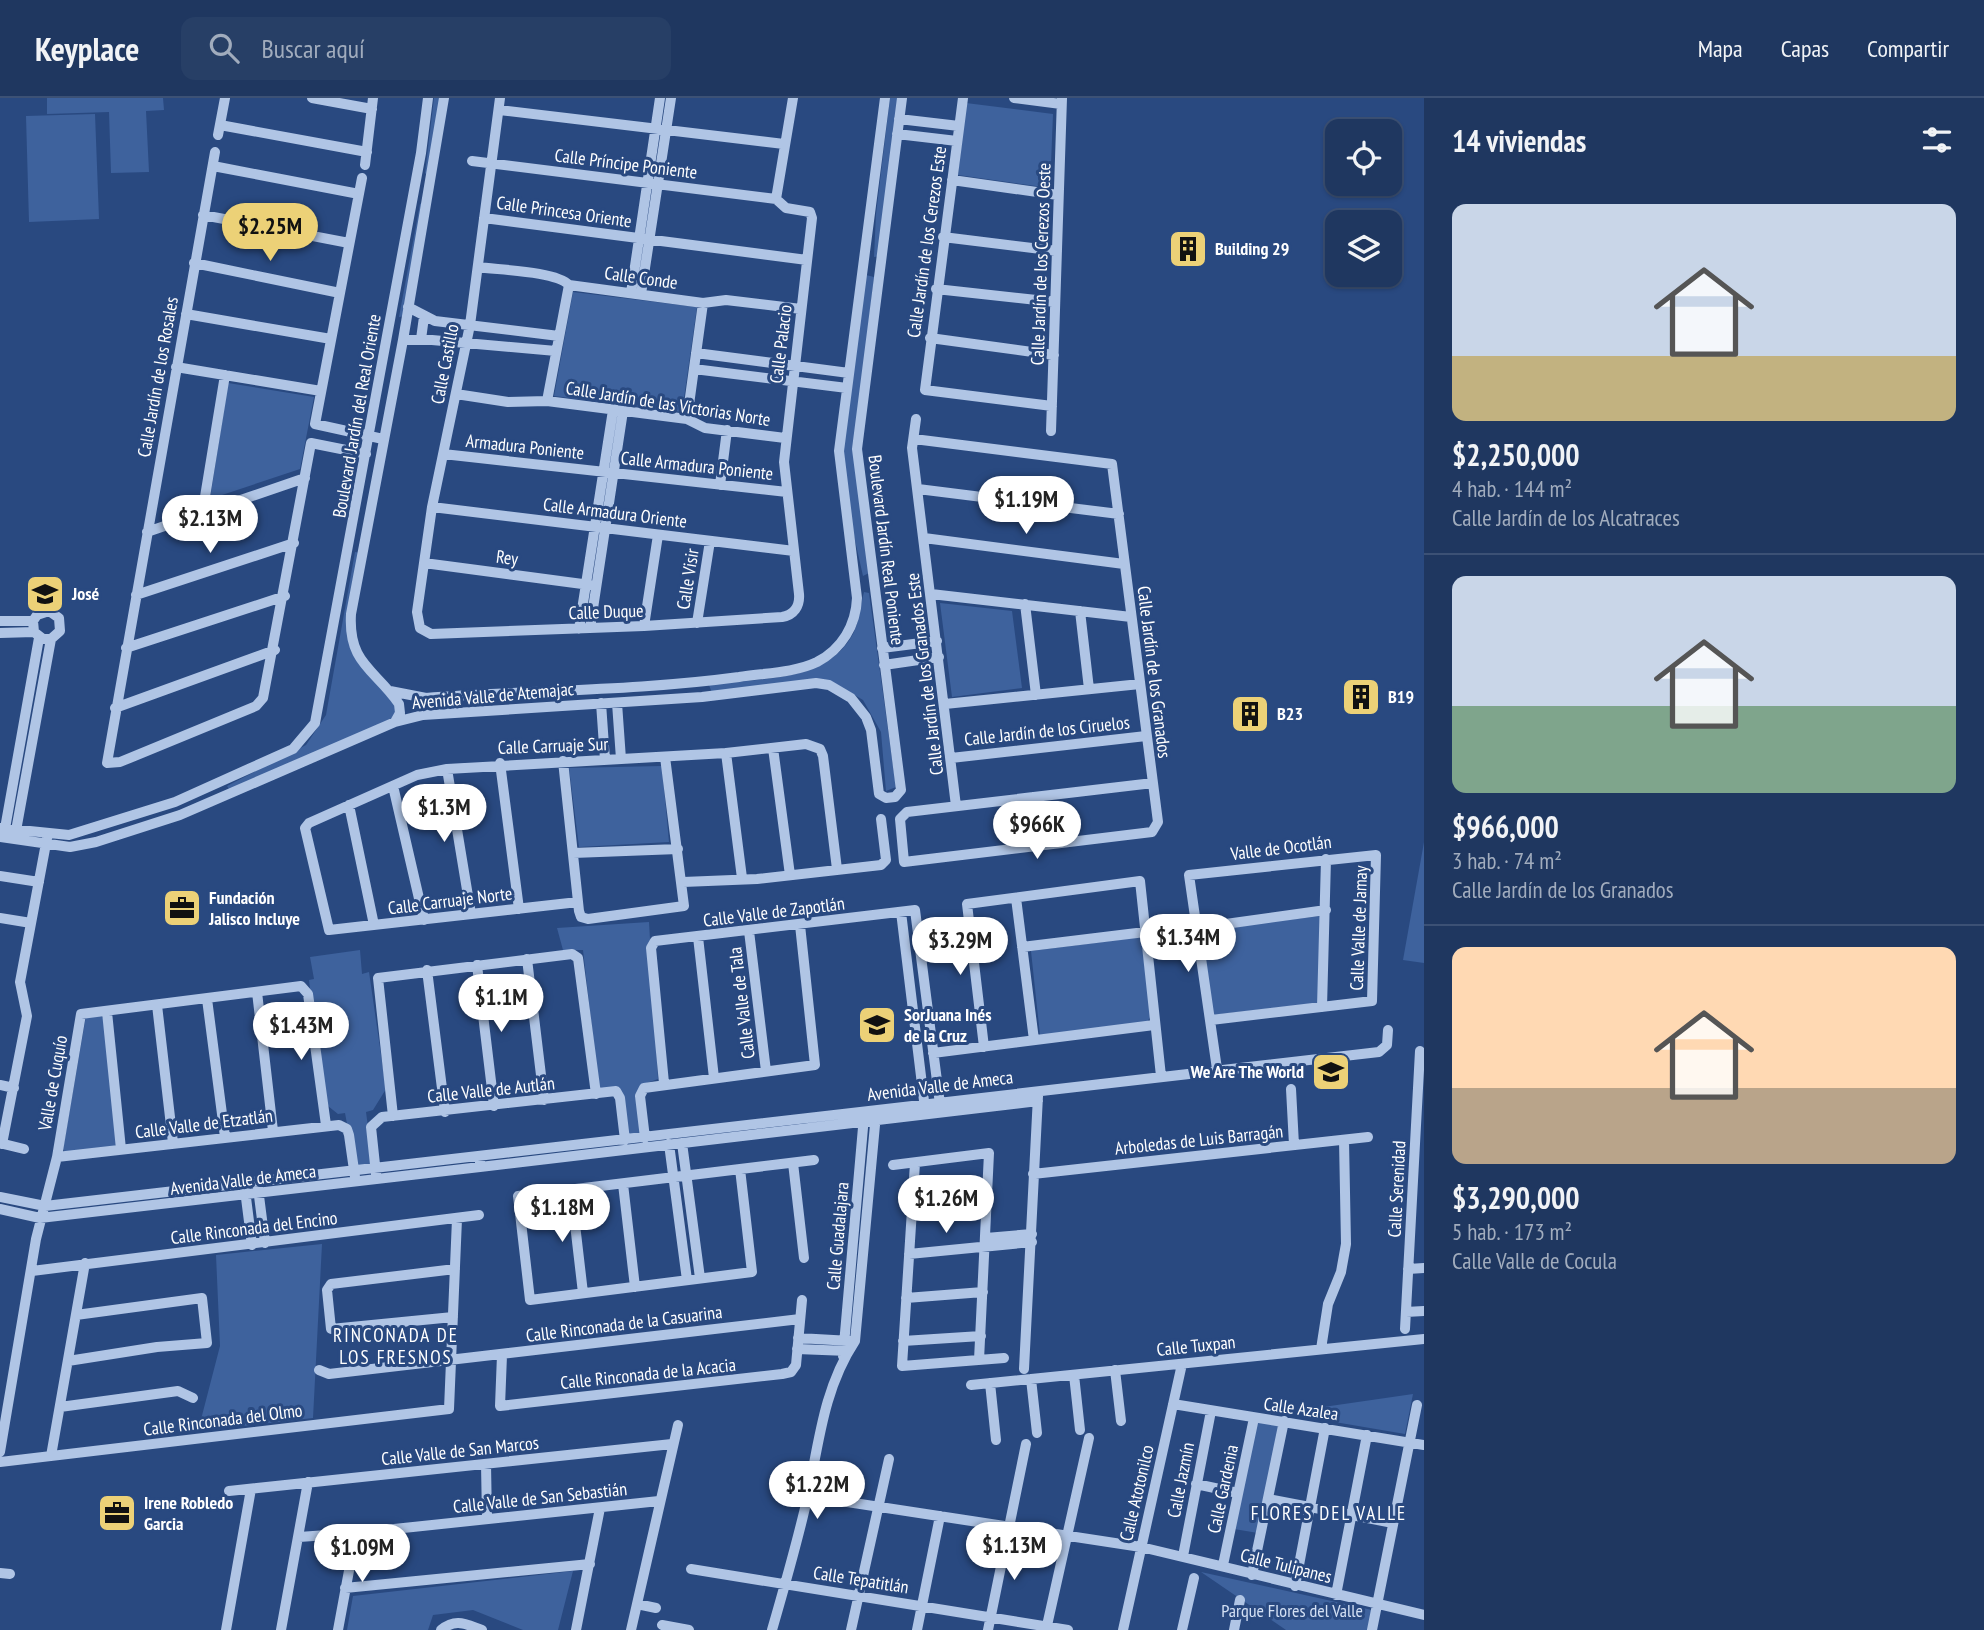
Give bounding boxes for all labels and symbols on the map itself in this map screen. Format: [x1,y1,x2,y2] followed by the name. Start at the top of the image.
[554,143,699,184] street label: Calle Príncipe Poniente
[902,145,951,339] street label: Calle Jardín de los Cerezos Este
[1025,162,1056,366] street label: Calle Jardín de los Cerezos Oeste
[495,191,633,232] street label: Calle Princesa Oriente
[213,204,327,263] pin: $2.25M
[1167,228,1209,270] building icon: Building 29
[1215,237,1289,260] place label: Building 29
[603,261,679,294] street label: Calle Conde
[132,295,183,459] street label: Calle Jardín de los Rosales
[764,303,797,385] street label: Calle Palacio
[327,312,386,519] street label: Boulevard Jardín del Real Oriente
[425,322,464,406] street label: Calle Castillo
[564,376,772,431] street label: Calle Jardín de las Victorias Norte
[465,429,585,464] street label: Armadura Poniente
[620,446,774,485] street label: Calle Armadura Poniente
[863,454,910,646] street label: Boulevard Jardín Real Poniente
[969,476,1083,536] pin: $1.19M
[542,492,688,533] street label: Calle Armadura Oriente
[153,496,267,555] pin: $2.13M
[495,545,520,570] street label: Rey
[671,547,704,611] street label: Calle Visir
[901,572,948,776] street label: Calle Jardín de los Granados Este
[24,573,66,615] school or university icon: José
[71,582,100,605] place label: José
[1133,584,1176,759] street label: Calle Jardín de los Granados
[568,599,644,624] street label: Calle Duque
[1340,676,1382,718] building icon: B19
[411,677,575,714] street label: Avenida Valle de Atemajac
[1388,685,1414,708] place label: B19
[1229,693,1271,735] building icon: B23
[1277,702,1303,725] place label: B23
[963,710,1131,751] street label: Calle Jardín de los Ciruelos
[497,732,609,759] street label: Calle Carruaje Sur
[395,784,493,844] pin: $1.3M
[988,802,1086,861] pin: $966K
[1228,830,1333,865] street label: Valle de Ocotlán
[1345,865,1372,991] street label: Calle Valle de Jamay
[386,881,513,920] street label: Calle Carruaje Norte
[208,886,300,930] place label: Fundación Jalisco Incluye
[161,887,203,929] office icon: Fundación Jalisco Incluye
[702,891,846,932] street label: Calle Valle de Zapotlán
[1131,914,1245,974] pin: $1.34M
[903,918,1017,977] pin: $3.29M
[723,946,760,1060] street label: Calle Valle de Tala
[452,974,550,1034] pin: $1.1M
[244,1002,358,1062] pin: $1.43M
[904,1003,991,1047] place label: SorJuana Inés de la Cruz
[856,1004,898,1046] school or university icon: SorJuana Inés de la Cruz
[33,1033,72,1133] street label: Valle de Cuquío
[1310,1051,1352,1093] school or university icon: We Are The World
[1190,1060,1304,1083] place label: We Are The World
[866,1065,1014,1106] street label: Avenida Valle de Ameca
[426,1071,556,1108] street label: Calle Valle de Autlán
[134,1104,274,1143] street label: Calle Valle de Etzatlán
[1114,1119,1284,1160] street label: Arboledas de Luis Barragán
[1382,1140,1411,1238] street label: Calle Serenidad
[169,1159,317,1200] street label: Avenida Valle de Ameca
[889,1176,1003,1235] pin: $1.26M
[821,1181,854,1291] street label: Calle Guadalajara
[505,1184,619,1244] pin: $1.18M
[169,1206,339,1249] street label: Calle Rinconada del Encino
[524,1300,723,1347] street label: Calle Rinconada de la Casuarina
[333,1323,459,1369] district label: RINCONADA DE LOS FRESNOS
[1155,1330,1236,1361] street label: Calle Tuxpan
[559,1353,737,1394] street label: Calle Rinconada de la Acacia
[1262,1392,1340,1425] street label: Calle Azalea
[142,1398,304,1441] street label: Calle Rinconada del Olmo
[380,1431,540,1470] street label: Calle Valle de San Marcos
[1162,1440,1199,1520] street label: Calle Jazmín
[1202,1442,1243,1535] street label: Calle Gardenia
[1114,1443,1159,1543] street label: Calle Atotonilco
[760,1462,874,1521] pin: $1.22M
[452,1477,628,1518] street label: Calle Valle de San Sebastián
[144,1491,233,1535] place label: Irene Robledo Garcia
[96,1492,138,1534] office icon: Irene Robledo Garcia
[1251,1501,1407,1525] district label: FLORES DEL VALLE
[957,1522,1071,1582] pin: $1.13M
[305,1524,419,1584] pin: $1.09M
[1238,1543,1334,1588] street label: Calle Tulipanes
[812,1561,910,1598] street label: Calle Tepatitlán
[1221,1599,1363,1622] park label: Parque Flores del Valle

